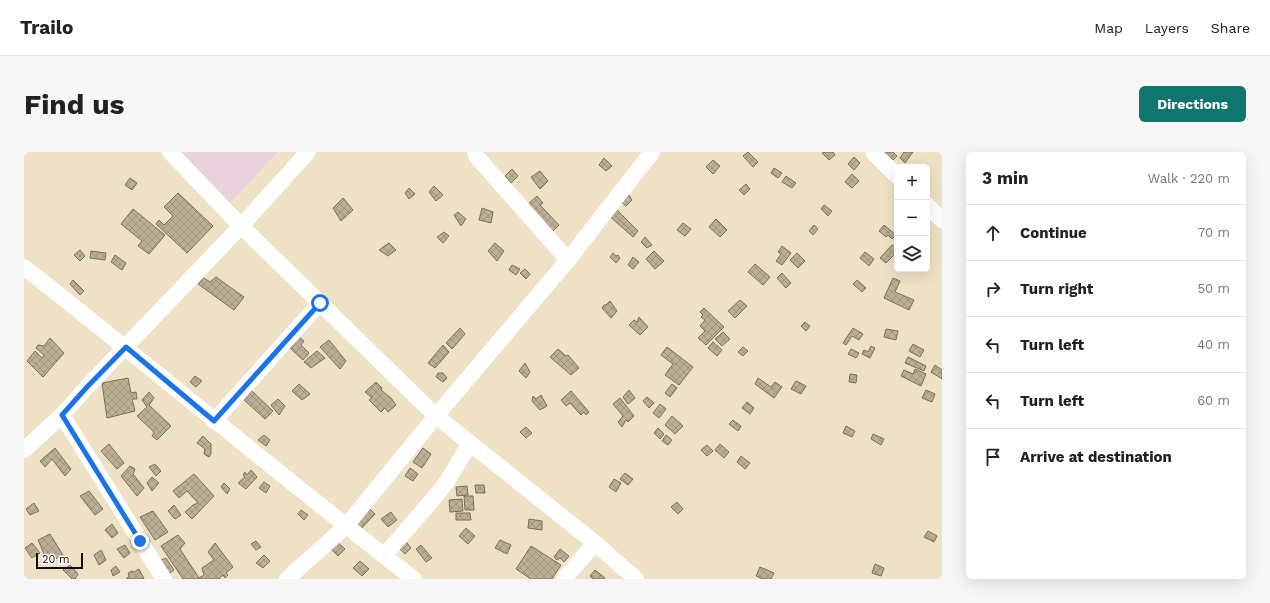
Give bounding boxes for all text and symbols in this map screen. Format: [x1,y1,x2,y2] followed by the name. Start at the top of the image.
[20,16,73,39] text: Trailo
[1094,20,1123,36] text: Map
[1145,20,1189,36] text: Layers
[1211,20,1250,36] text: Share
[1139,86,1246,122] button: Directions
[24,88,124,121] text: Find us
[894,164,930,272] map controls
[894,164,930,200] button: +
[982,168,1028,188] text: 3 min
[1148,171,1230,186] text: Walk · 220 m
[894,200,930,236] button: −
[982,222,1004,244] icon: ahead
[1020,224,1087,242] text: Continue
[1198,225,1230,240] text: 70 m
[894,236,930,272] button: layers
[982,278,1004,300] icon: right
[1020,280,1093,298] text: Turn right
[1198,281,1230,296] text: 50 m
[311,294,329,312] route start
[982,334,1004,356] icon: left
[1020,336,1084,354] text: Turn left
[1197,337,1230,352] text: 40 m
[982,390,1004,412] icon: left
[1020,392,1084,410] text: Turn left
[1197,393,1230,408] text: 60 m
[982,446,1004,468] icon: arrive
[1020,448,1172,466] text: Arrive at destination
[131,532,149,550] route end
[36,551,83,570] scale bar
[42,553,70,566] text: 20 m

